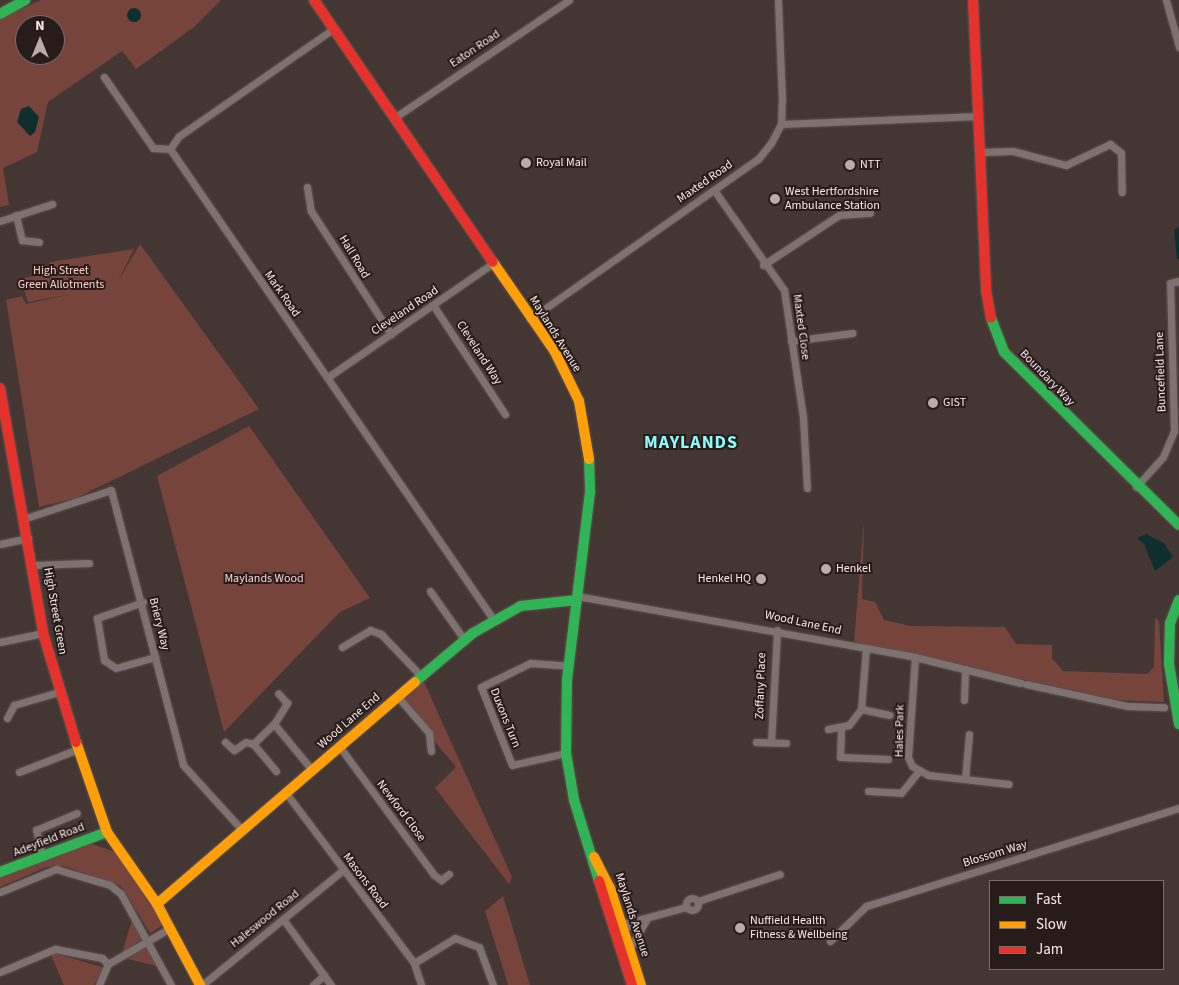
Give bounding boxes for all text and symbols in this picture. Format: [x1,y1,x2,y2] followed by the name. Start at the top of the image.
[15,15,65,65] north arrow
[35,16,45,36] text: N
[447,27,503,71] street label: Eaton Road
[536,156,587,170] place label: Royal Mail
[520,157,532,169] marker: Royal Mail
[674,158,736,206] street label: Maxted Road
[860,158,881,172] place label: NTT
[844,159,856,171] marker: NTT
[785,185,880,213] place label: West Hertfordshire Ambulance Station
[769,193,781,205] marker: West Hertfordshire Ambulance Station
[335,233,373,281] street label: Hall Road
[18,264,104,292] park label: High Street Green Allotments
[261,268,303,320] street label: Mark Road
[369,283,441,339] street label: Cleveland Road
[526,293,584,375] street label: Maylands Avenue
[789,293,813,361] street label: Maxted Close
[453,318,505,388] street label: Cleveland Way
[1152,332,1170,412] street label: Buncefield Lane
[1017,347,1077,409] street label: Boundary Way
[943,396,966,410] place label: GIST
[927,397,939,409] marker: GIST
[643,432,739,454] district label: MAYLANDS
[836,562,871,576] place label: Henkel
[820,563,832,575] marker: Henkel
[40,566,70,656] street label: High Street Green
[224,572,304,586] park label: Maylands Wood
[698,572,751,586] place label: Henkel HQ
[755,573,767,585] marker: Henkel HQ
[146,596,172,652] street label: Briery Way
[763,608,843,638] street label: Wood Lane End
[753,652,769,720] street label: Zoffany Place
[487,686,523,750] street label: Duxons Turn
[315,690,383,752] street label: Wood Lane End
[892,705,908,757] street label: Hales Park
[373,778,429,844] street label: Newford Close
[11,820,87,860] street label: Adeyfield Road
[961,837,1029,871] street label: Blossom Way
[339,850,391,912] street label: Masons Road
[612,871,652,959] street label: Maylands Avenue
[989,880,1164,970] legend
[228,887,302,951] street label: Haleswood Road
[1036,889,1062,910] text: Fast
[750,914,847,942] place label: Nuffield Health Fitness & Wellbeing
[1036,914,1067,935] text: Slow
[734,922,746,934] marker: Nuffield Health Fitness & Wellbeing
[1036,939,1063,960] text: Jam

